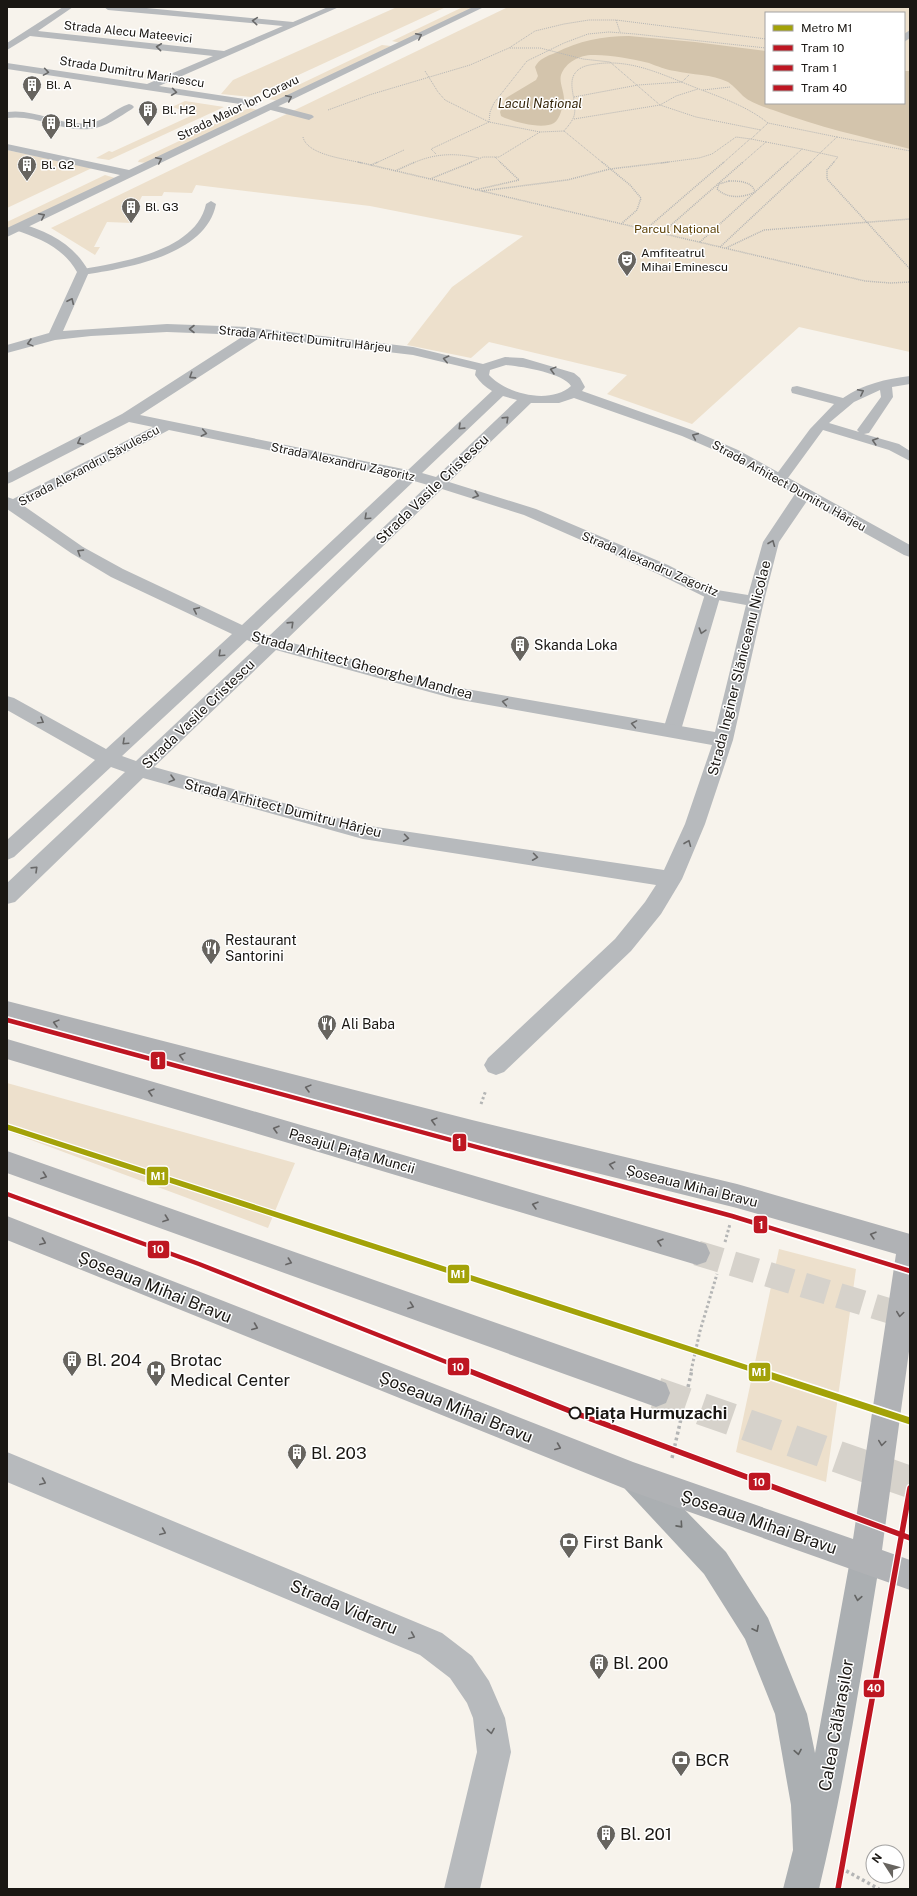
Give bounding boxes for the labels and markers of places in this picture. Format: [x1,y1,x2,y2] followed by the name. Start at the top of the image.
[21,74,43,102] building icon: Bl. A
[46,78,72,92] place label: Bl. A
[137,99,159,127] building icon: Bl. H2
[162,103,196,117] place label: Bl. H2
[40,112,62,140] building icon: Bl. H1
[65,116,96,130] place label: Bl. H1
[16,154,38,182] building icon: Bl. G2
[41,158,74,172] place label: Bl. G2
[120,196,142,224] building icon: Bl. G3
[145,200,179,214] place label: Bl. G3
[641,246,728,274] place label: Amfiteatrul Mihai Eminescu
[616,249,638,277] theatre icon: Amfiteatrul Mihai Eminescu
[509,634,531,662] building icon: Skanda Loka
[534,637,618,653] place label: Skanda Loka
[225,932,297,964] place label: Restaurant Santorini
[200,937,222,965] restaurant icon: Restaurant Santorini
[316,1013,338,1041] restaurant icon: Ali Baba
[341,1016,395,1032] place label: Ali Baba
[61,1349,83,1377] building icon: Bl. 204
[86,1350,142,1370] place label: Bl. 204
[170,1350,291,1390] place label: Brotac Medical Center
[145,1359,167,1387] hospital icon: Brotac Medical Center
[584,1403,727,1423] place label: Piața Hurmuzachi
[568,1406,582,1420] marker: Piața Hurmuzachi
[286,1442,308,1470] building icon: Bl. 203
[311,1443,367,1463] place label: Bl. 203
[558,1531,580,1559] bank icon: First Bank
[583,1532,664,1552] place label: First Bank
[588,1652,610,1680] building icon: Bl. 200
[613,1653,668,1673] place label: Bl. 200
[670,1749,692,1777] bank icon: BCR
[695,1750,730,1770] place label: BCR
[595,1823,617,1851] building icon: Bl. 201
[620,1824,672,1844] place label: Bl. 201

